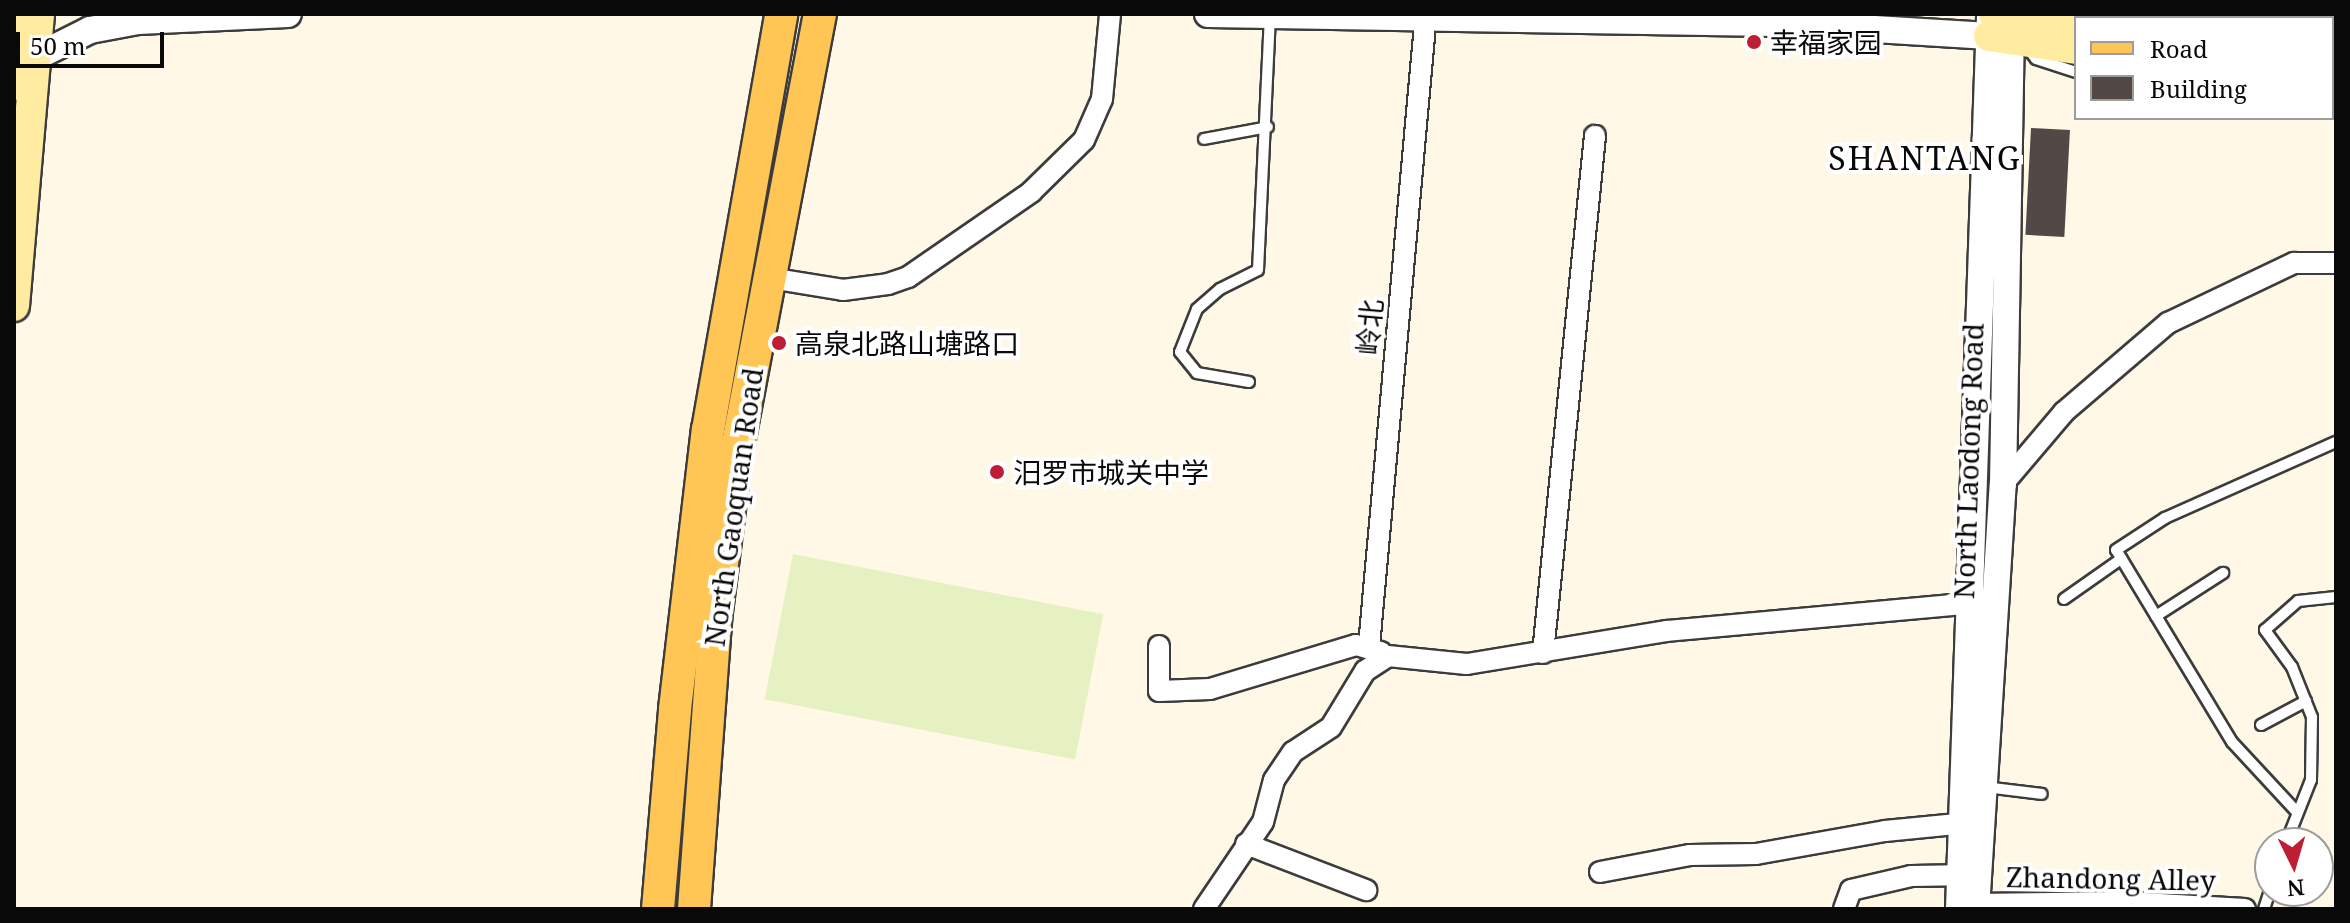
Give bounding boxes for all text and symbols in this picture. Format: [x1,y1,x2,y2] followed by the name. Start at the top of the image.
[20,16,168,66] scale bar
[2074,16,2334,120] legend
[1770,25,1882,59] place label: 幸福家园
[30,29,86,62] text: 50 m
[2150,32,2208,65] text: Road
[1745,33,1763,51] marker: 幸福家园
[2150,72,2247,105] text: Building
[1828,139,2022,177] district label: SHANTANG
[1350,298,1388,356] street label: 岭北
[1946,322,1990,600] street label: North Laodong Road
[795,326,1019,360] place label: 高泉北路山塘路口
[770,334,788,352] marker: 高泉北路山塘路口
[697,365,769,649] street label: North Gaoquan Road
[1013,455,1209,489] place label: 汨罗市城关中学
[988,463,1006,481] marker: 汨罗市城关中学
[2254,827,2334,907] north arrow
[2006,859,2216,897] street label: Zhandong Alley
[2286,873,2306,905] text: N

